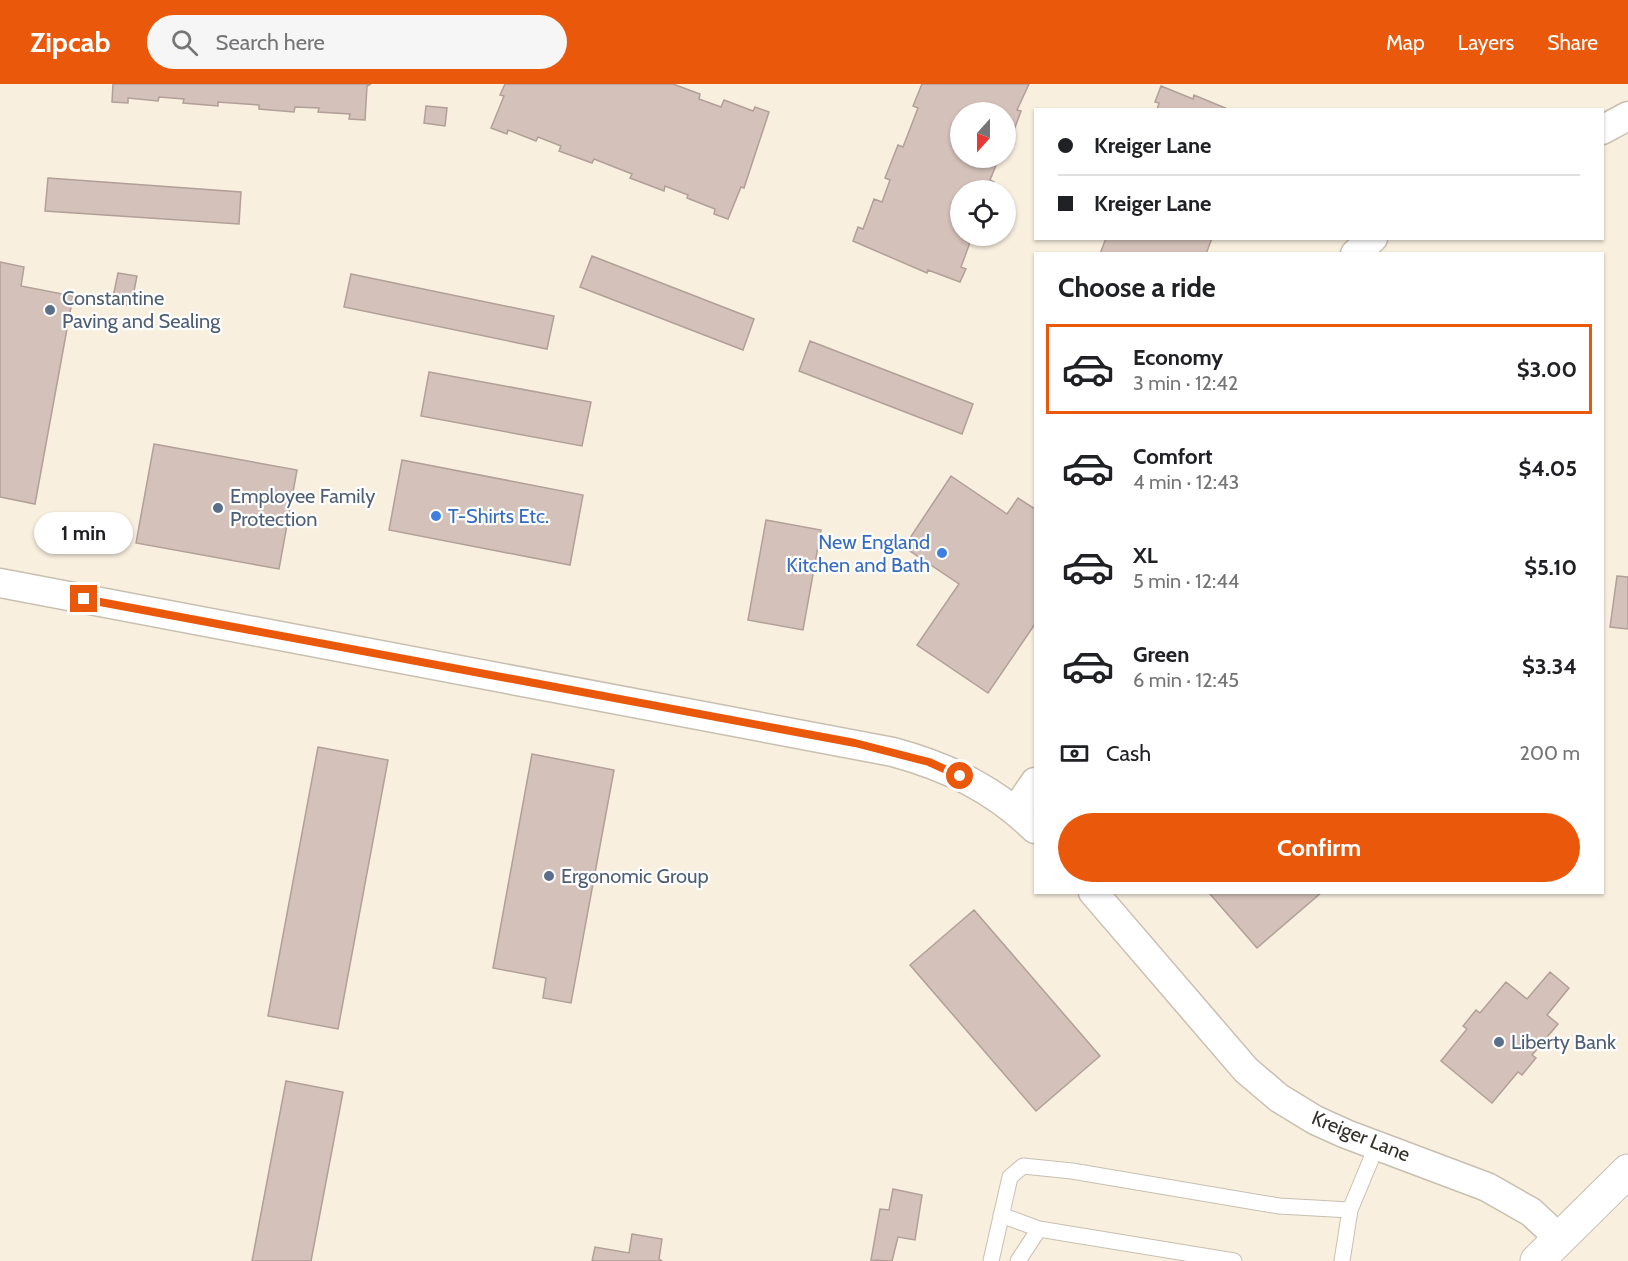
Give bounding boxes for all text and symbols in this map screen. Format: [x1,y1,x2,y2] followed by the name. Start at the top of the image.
[147,15,567,69] search box
[30,25,111,59] text: Zipcab
[168,26,201,59] icon: search
[216,29,325,56] text: Search here
[1386,30,1425,55] text: Map
[1458,30,1514,55] text: Layers
[1547,30,1598,55] text: Share
[950,102,1016,168] north arrow
[950,102,1016,246] map controls
[1094,132,1211,159] text: Kreiger Lane
[950,180,1016,246] button: locate
[1094,190,1211,217] text: Kreiger Lane
[1058,271,1216,304] text: Choose a ride
[62,286,221,333] place label: Constantine Paving and Sealing
[43,303,57,317] marker: Constantine Paving and Sealing
[1061,342,1115,396] icon: car
[1133,344,1223,371] text: Economy
[1517,356,1577,383] text: $3.00
[1133,371,1238,395] text: 3 min · 12:42
[1061,441,1115,495] icon: car
[1133,443,1212,470] text: Comfort
[1519,455,1577,482] text: $4.05
[1133,470,1239,494] text: 4 min · 12:43
[230,484,375,531] place label: Employee Family Protection
[211,501,225,515] marker: Employee Family Protection
[448,504,549,528] place label: T-Shirts Etc.
[429,509,443,523] marker: T-Shirts Etc.
[34,512,134,554] callout: 1 min
[61,521,106,545] text: 1 min
[786,530,930,577] place label: New England Kitchen and Bath
[1061,540,1115,594] icon: car
[1133,542,1158,569] text: XL
[935,546,949,560] marker: New England Kitchen and Bath
[1524,554,1577,581] text: $5.10
[1133,569,1239,593] text: 5 min · 12:44
[70,585,97,612] route end
[1061,639,1115,693] icon: car
[1133,641,1189,668] text: Green
[1522,653,1577,680] text: $3.34
[1133,668,1239,692] text: 6 min · 12:45
[1058,737,1091,770] icon: cash
[1106,740,1151,767] text: Cash
[1520,741,1580,765] text: 200 m
[946,762,973,789] route start
[1058,813,1580,882] button: Confirm
[561,864,709,888] place label: Ergonomic Group
[542,869,556,883] marker: Ergonomic Group
[1511,1030,1616,1054] place label: Liberty Bank
[1492,1035,1506,1049] marker: Liberty Bank
[1308,1105,1414,1167] street label: Kreiger Lane

